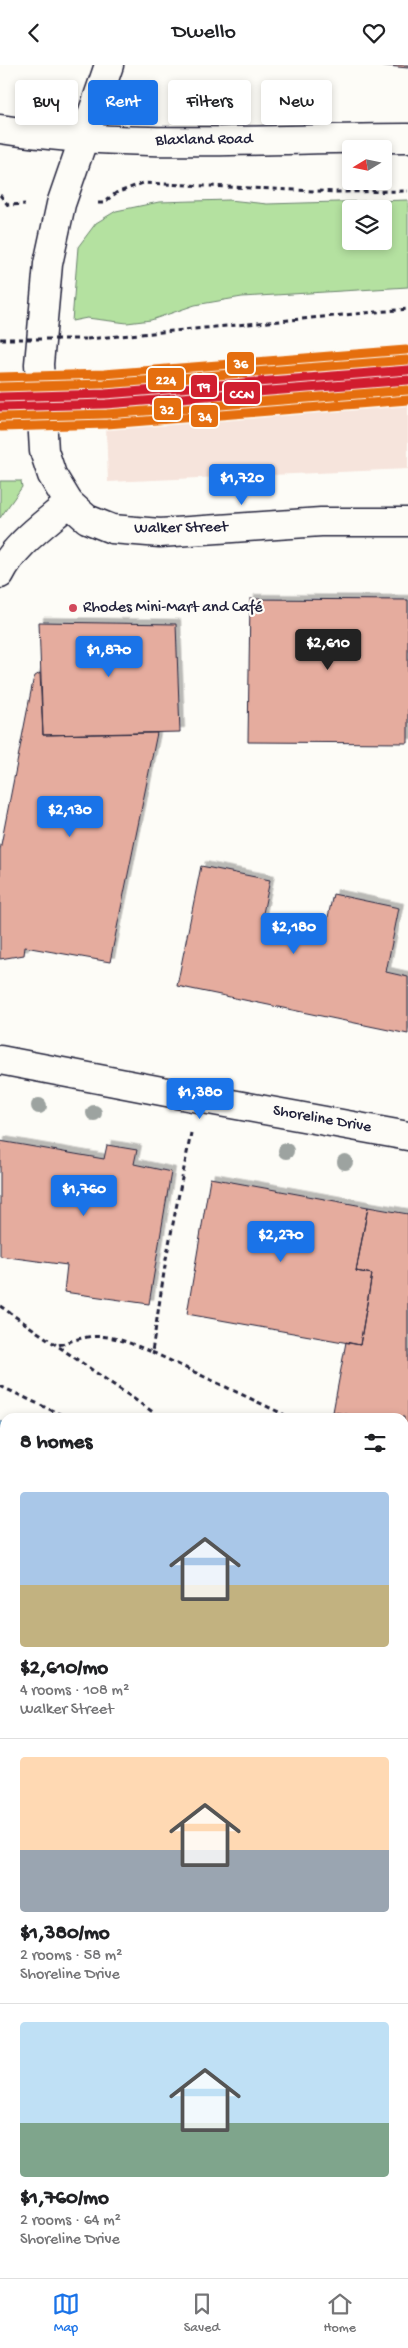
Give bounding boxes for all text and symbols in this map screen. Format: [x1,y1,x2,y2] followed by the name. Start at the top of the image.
[20,19,48,47] icon: back
[360,19,388,47] icon: heart
[172,20,236,46] text: Dwello
[15,80,78,125] chip: Buy
[88,80,158,125] chip: Rent
[168,80,251,125] chip: Filters
[261,80,332,125] chip: New
[154,131,254,151] street label: Blaxland Road
[342,140,392,190] north arrow
[342,140,392,250] map controls
[342,200,392,250] button: layers
[226,351,255,375] line badge: 36
[233,357,249,374] text: 36
[147,367,185,391] line badge: 224
[156,373,177,390] text: 224
[190,374,218,398] line badge: T9
[197,380,210,397] text: T9
[223,381,261,405] line badge: CCN
[229,387,254,404] text: CCN
[153,397,182,421] line badge: 32
[159,403,174,420] text: 32
[190,404,219,428] line badge: 34
[197,410,212,427] text: 34
[201,463,283,506] pin: $1,720
[220,470,264,489] text: $1,720
[134,519,229,539] street label: Walker Street
[83,599,263,618] place label: Rhodes Mini-Mart and Café
[67,602,79,614] marker: Rhodes Mini-Mart and Café
[287,629,369,671] pin: $2,610
[68,635,150,678] pin: $1,870
[306,635,350,654] text: $2,610
[87,642,131,661] text: $1,870
[29,795,111,838] pin: $2,130
[48,802,92,821] text: $2,130
[253,913,335,955] pin: $2,180
[272,919,316,938] text: $2,180
[159,1077,241,1120] pin: $1,380
[178,1084,222,1103] text: $1,380
[271,1102,373,1138] street label: Shoreline Drive
[43,1175,125,1217] pin: $1,760
[62,1181,106,1200] text: $1,760
[240,1221,322,1263] pin: $2,270
[258,1227,304,1246] text: $2,270
[361,1429,389,1457] icon: filters
[20,1431,92,1456] text: 8 homes
[160,1524,250,1614] icon: home
[20,1657,108,1682] text: $2,610/mo
[20,1682,129,1701] text: 4 rooms · 108 m²
[20,1701,114,1720] text: Walker Street
[160,1790,250,1880] icon: home
[20,1922,110,1947] text: $1,380/mo
[20,1947,122,1966] text: 2 rooms · 58 m²
[20,1966,120,1985] text: Shoreline Drive
[160,2055,250,2145] icon: home
[20,2187,109,2212] text: $1,760/mo
[20,2212,121,2231] text: 2 rooms · 64 m²
[20,2231,120,2250] text: Shoreline Drive
[52,2290,80,2337] tab: Map
[184,2290,220,2337] tab: Saved
[324,2290,356,2337] tab: Home

